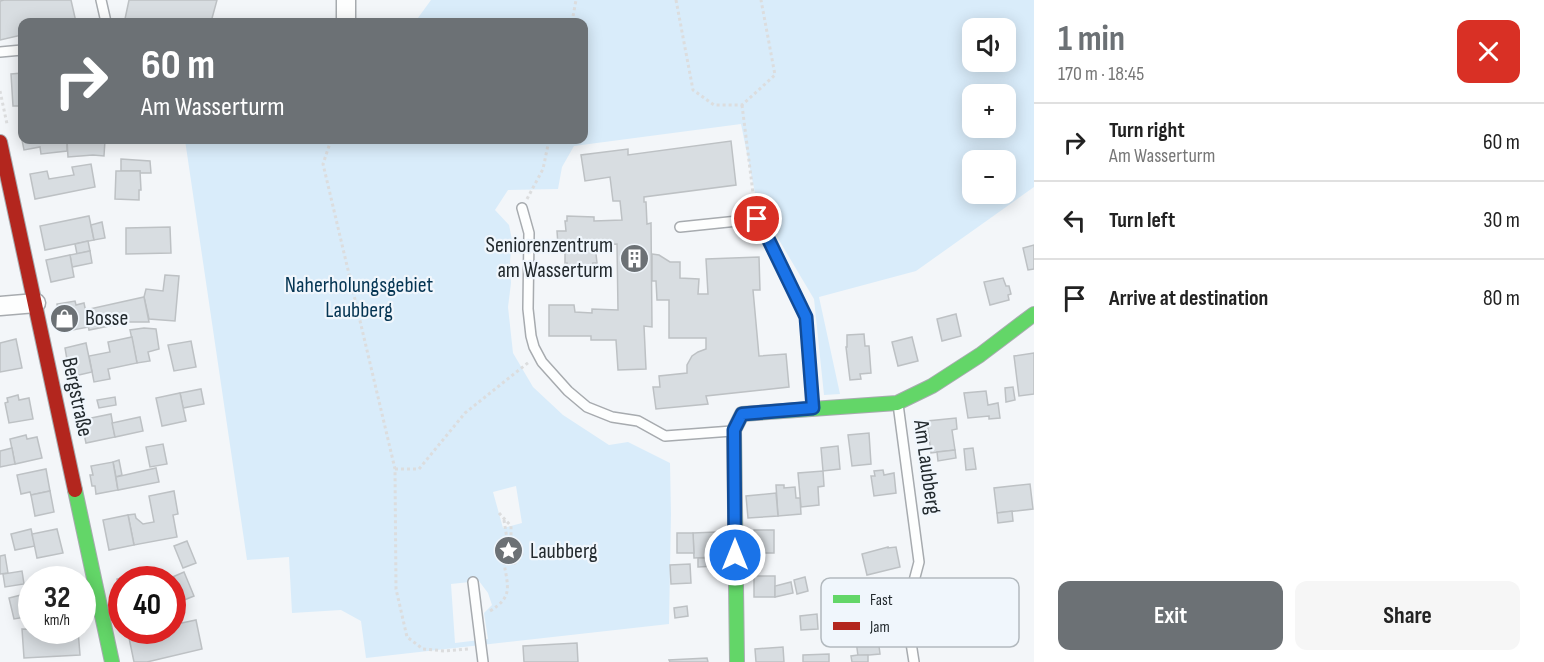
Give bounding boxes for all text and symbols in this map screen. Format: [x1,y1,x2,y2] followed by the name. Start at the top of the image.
[962,18,1016,204] map controls
[962,18,1016,72] button: sound
[1058,18,1125,61] text: 1 min
[1457,20,1520,83] button: close
[141,40,215,91] text: 60 m
[42,42,120,120] icon: right
[1058,62,1144,86] text: 170 m · 18:45
[962,84,1016,138] button: +
[141,91,285,123] text: Am Wasserturm
[1109,117,1185,144] text: Turn right
[1058,126,1091,159] icon: right
[1483,129,1520,156] text: 60 m
[1109,144,1215,168] text: Am Wasserturm
[962,150,1016,204] button: −
[731,193,782,244] pin
[740,202,773,235] icon: arrive
[1058,204,1091,237] icon: left
[1109,207,1175,234] text: Turn left
[1483,207,1520,234] text: 30 m
[486,232,613,284] place label: Seniorenzentrum am Wasserturm
[618,242,650,274] building icon: Seniorenzentrum am Wasserturm
[285,272,433,324] park label: Naherholungsgebiet Laubberg
[1058,282,1091,315] icon: arrive
[1109,285,1268,312] text: Arrive at destination
[1483,285,1520,312] text: 80 m
[48,302,80,334] shop icon: Bosse
[85,305,128,332] place label: Bosse
[55,355,99,439] street label: Bergstraße
[907,417,947,516] street label: Am Laubberg
[703,523,767,587] position arrow
[493,535,525,567] place icon: Laubberg
[530,538,598,565] place label: Laubberg
[108,566,186,644] speed limit sign: 40
[821,578,1019,647] legend
[44,580,70,616] text: 32
[1058,581,1283,650] button: Exit
[1295,581,1520,650] button: Share
[870,591,893,610] text: Fast
[44,611,70,630] text: km/h
[869,618,890,637] text: Jam

